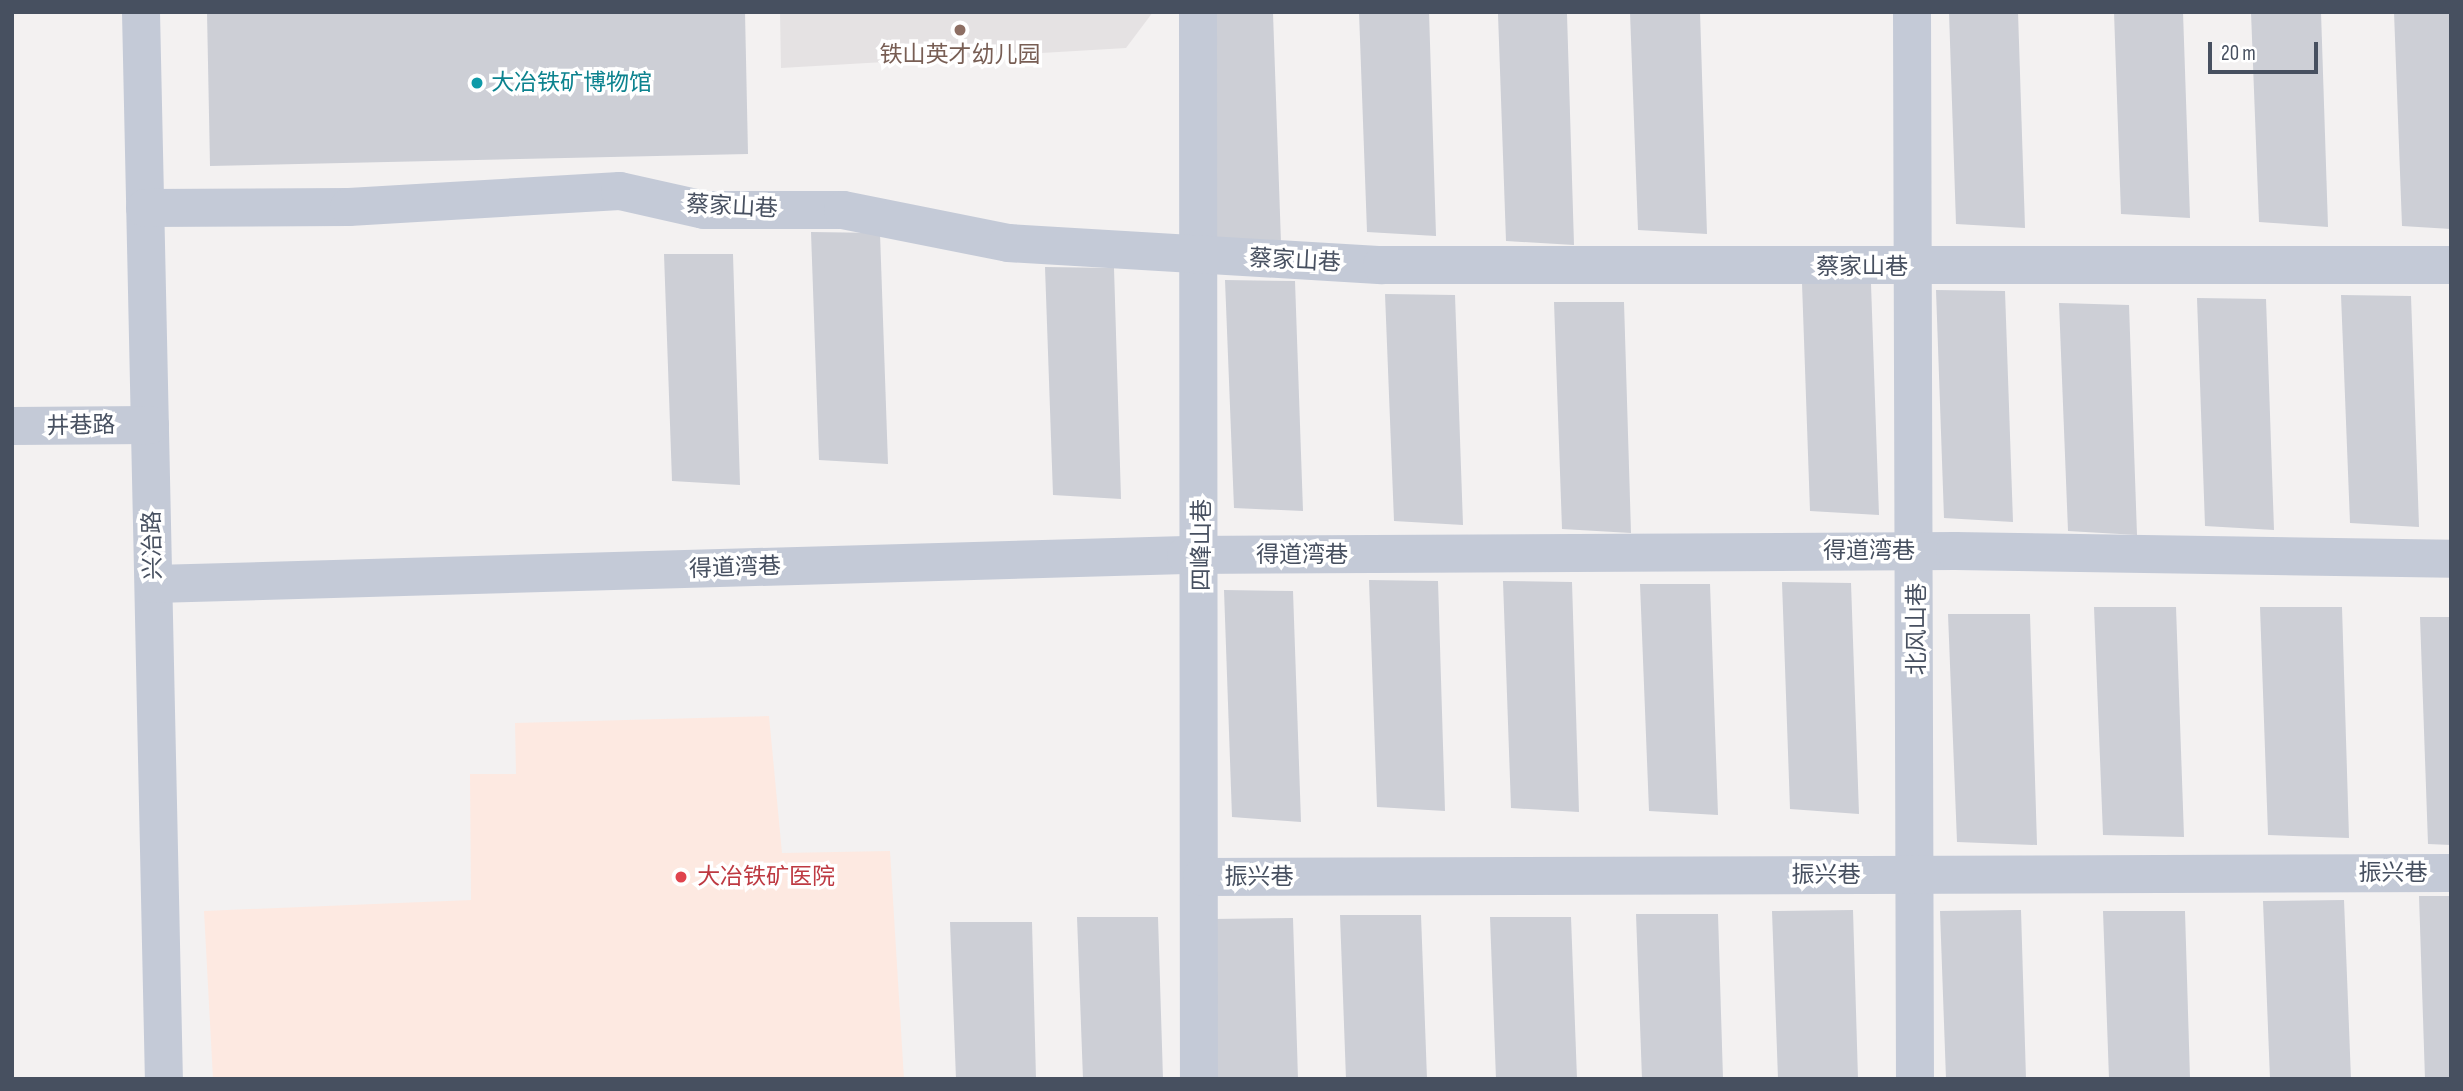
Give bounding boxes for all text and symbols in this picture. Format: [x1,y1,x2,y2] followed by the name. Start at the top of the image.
[952,22,968,38] marker: 铁山英才幼儿园
[2211,28,2321,72] scale bar
[880,41,1040,69] place label: 铁山英才幼儿园
[2221,41,2256,66] text: 20 m
[491,69,652,97] place label: 大冶铁矿博物馆
[469,75,485,91] marker: 大冶铁矿博物馆
[685,191,779,223] street label: 蔡家山巷
[1248,245,1342,277] street label: 蔡家山巷
[1816,253,1908,281] street label: 蔡家山巷
[46,412,116,440] street label: 井巷路
[1188,499,1216,591] street label: 四峰山巷
[139,510,167,580] street label: 兴冶路
[1823,537,1915,565] street label: 得道湾巷
[1256,541,1348,569] street label: 得道湾巷
[689,553,781,583] street label: 得道湾巷
[1903,583,1931,675] street label: 北风山巷
[2359,859,2427,887] street label: 振兴巷
[1792,861,1860,889] street label: 振兴巷
[697,863,835,891] place label: 大冶铁矿医院
[1225,863,1293,891] street label: 振兴巷
[671,867,691,887] marker: 大冶铁矿医院

